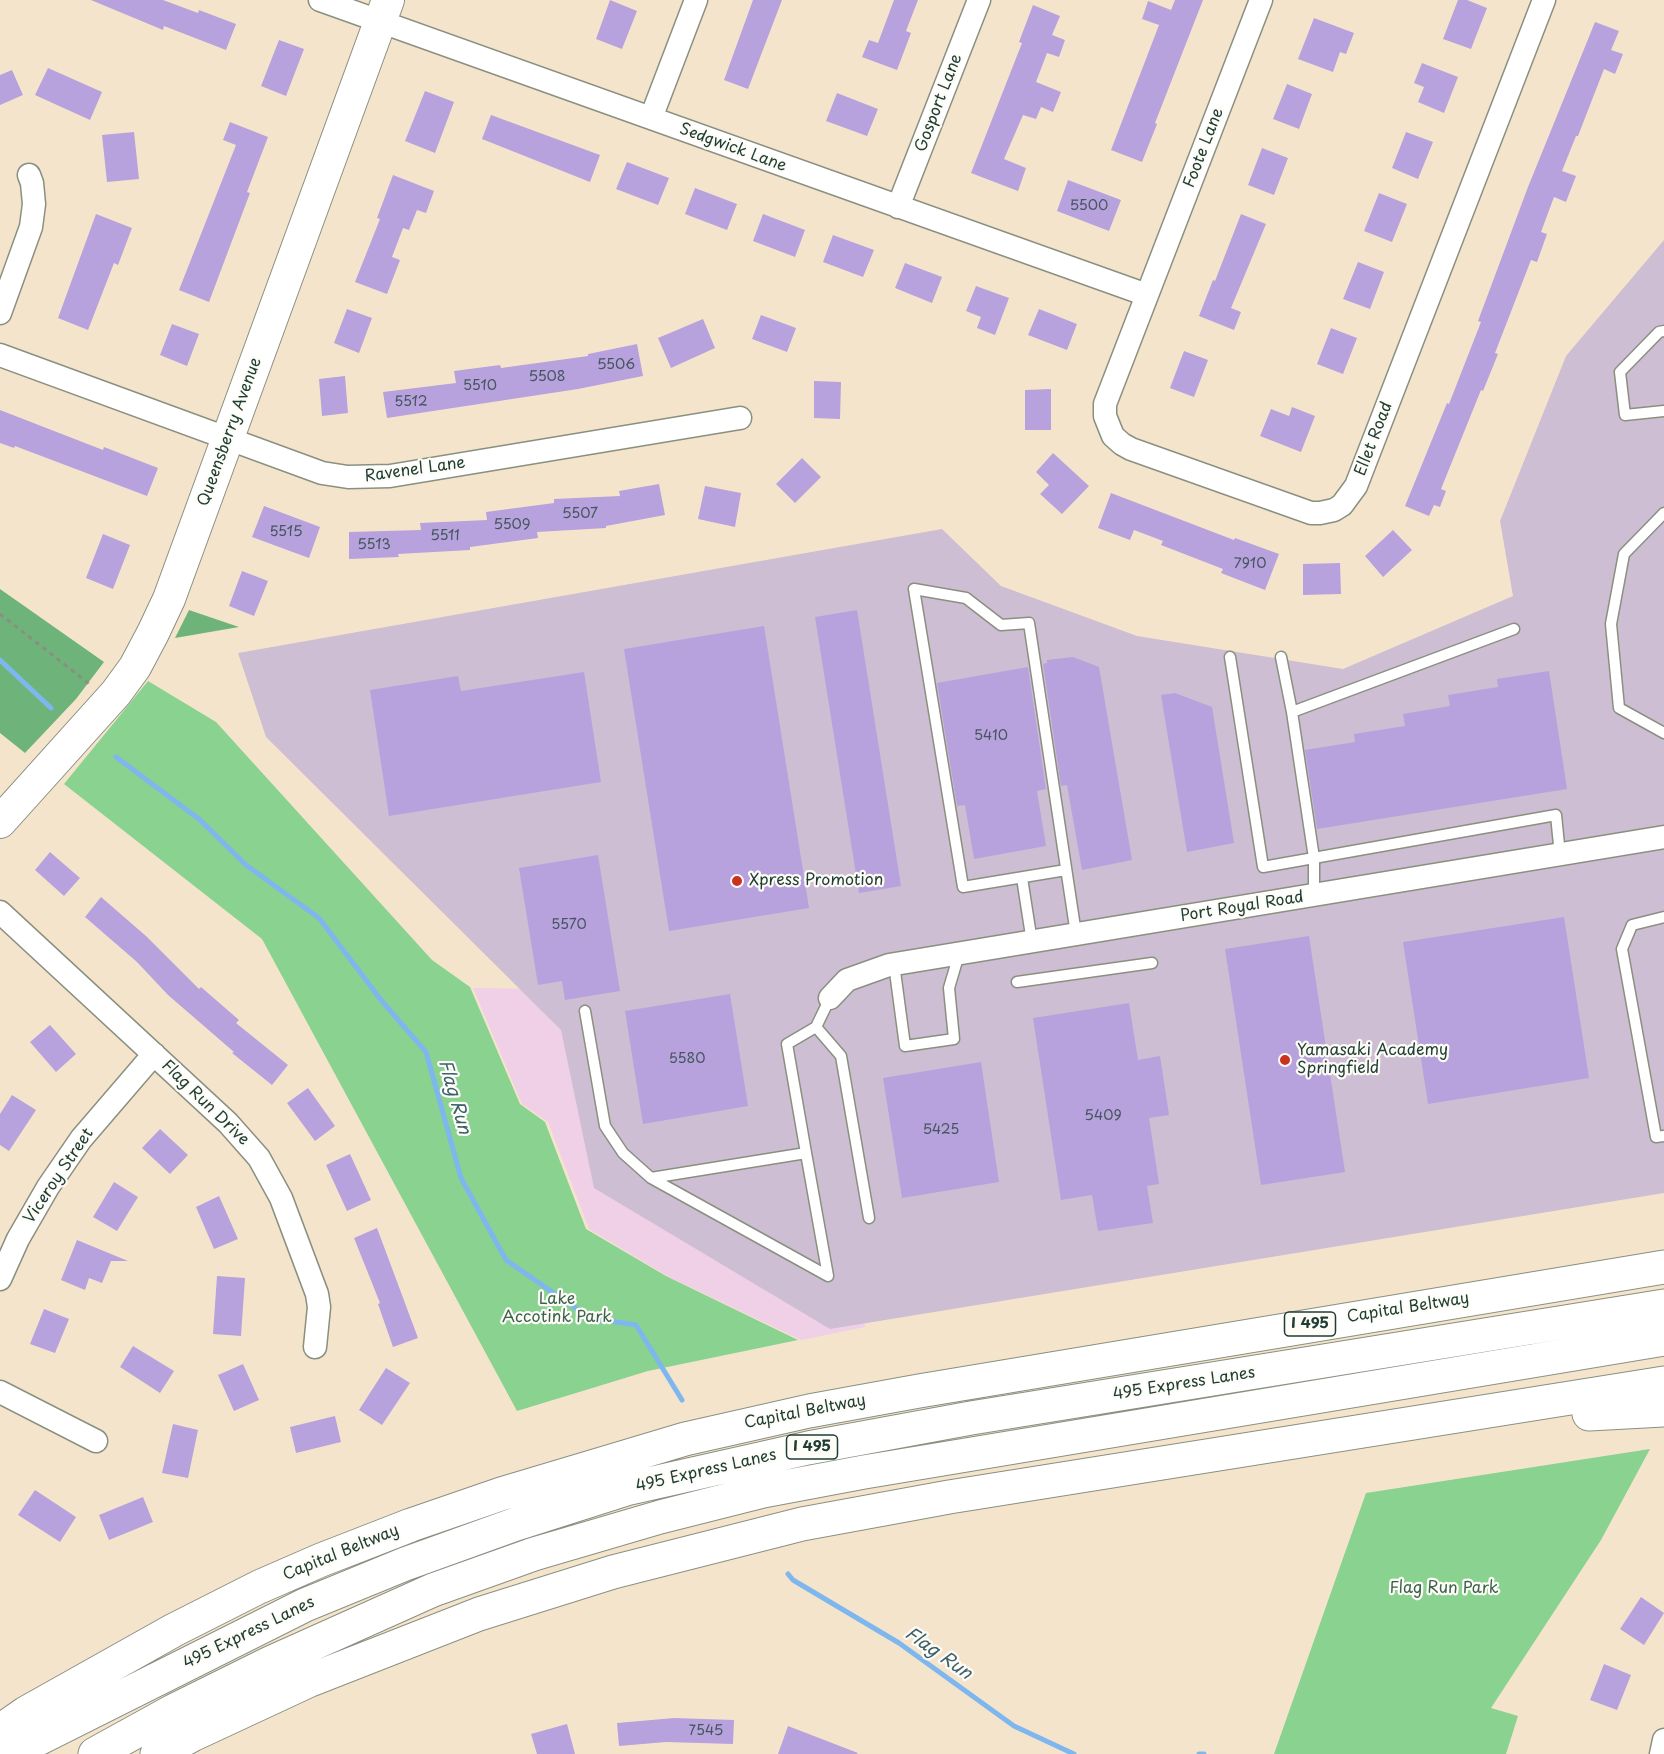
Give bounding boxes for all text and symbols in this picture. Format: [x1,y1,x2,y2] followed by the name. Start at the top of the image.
[911,51,967,155] street label: Gosport Lane
[1180,105,1228,191] street label: Foote Lane
[677,120,789,176] street label: Sedgwick Lane
[1070,198,1108,214] house number: 5500
[194,355,266,509] street label: Queensberry Avenue
[597,357,635,373] house number: 5506
[528,369,566,385] house number: 5508
[463,378,497,394] house number: 5510
[394,394,428,410] house number: 5512
[1351,399,1397,479] street label: Ellet Road
[363,453,467,487] street label: Ravenel Lane
[562,506,598,522] house number: 5507
[493,517,531,533] house number: 5509
[269,524,303,540] house number: 5515
[430,528,460,544] house number: 5511
[357,537,391,553] house number: 5513
[1234,556,1266,572] house number: 7910
[974,728,1008,744] house number: 5410
[749,871,883,891] place label: Xpress Promotion
[730,874,744,888] marker: Xpress Promotion
[1179,888,1305,926] street label: Port Royal Road
[551,917,587,933] house number: 5570
[1297,1041,1448,1079] place label: Yamasaki Academy Springfield
[669,1051,705,1067] house number: 5580
[1278,1053,1292,1067] marker: Yamasaki Academy Springfield
[157,1056,253,1150] street label: Flag Run Drive
[433,1057,475,1137] water label: Flag Run
[1084,1108,1122,1124] house number: 5409
[923,1122,959,1138] house number: 5425
[20,1125,98,1227] street label: Viceroy Street
[1346,1289,1470,1327] street label: Capital Beltway
[502,1290,612,1328] park label: Lake Accotink Park
[1284,1312,1336,1336] road number: I 495
[1111,1363,1257,1405] street label: 495 Express Lanes
[743,1391,867,1433] street label: Capital Beltway
[786,1435,838,1459] road number: I 495
[634,1445,778,1497] street label: 495 Express Lanes
[280,1521,402,1585] street label: Capital Beltway
[1389,1579,1499,1599] park label: Flag Run Park
[180,1593,318,1673] street label: 495 Express Lanes
[900,1623,976,1685] water label: Flag Run
[689,1723,723,1739] house number: 7545

